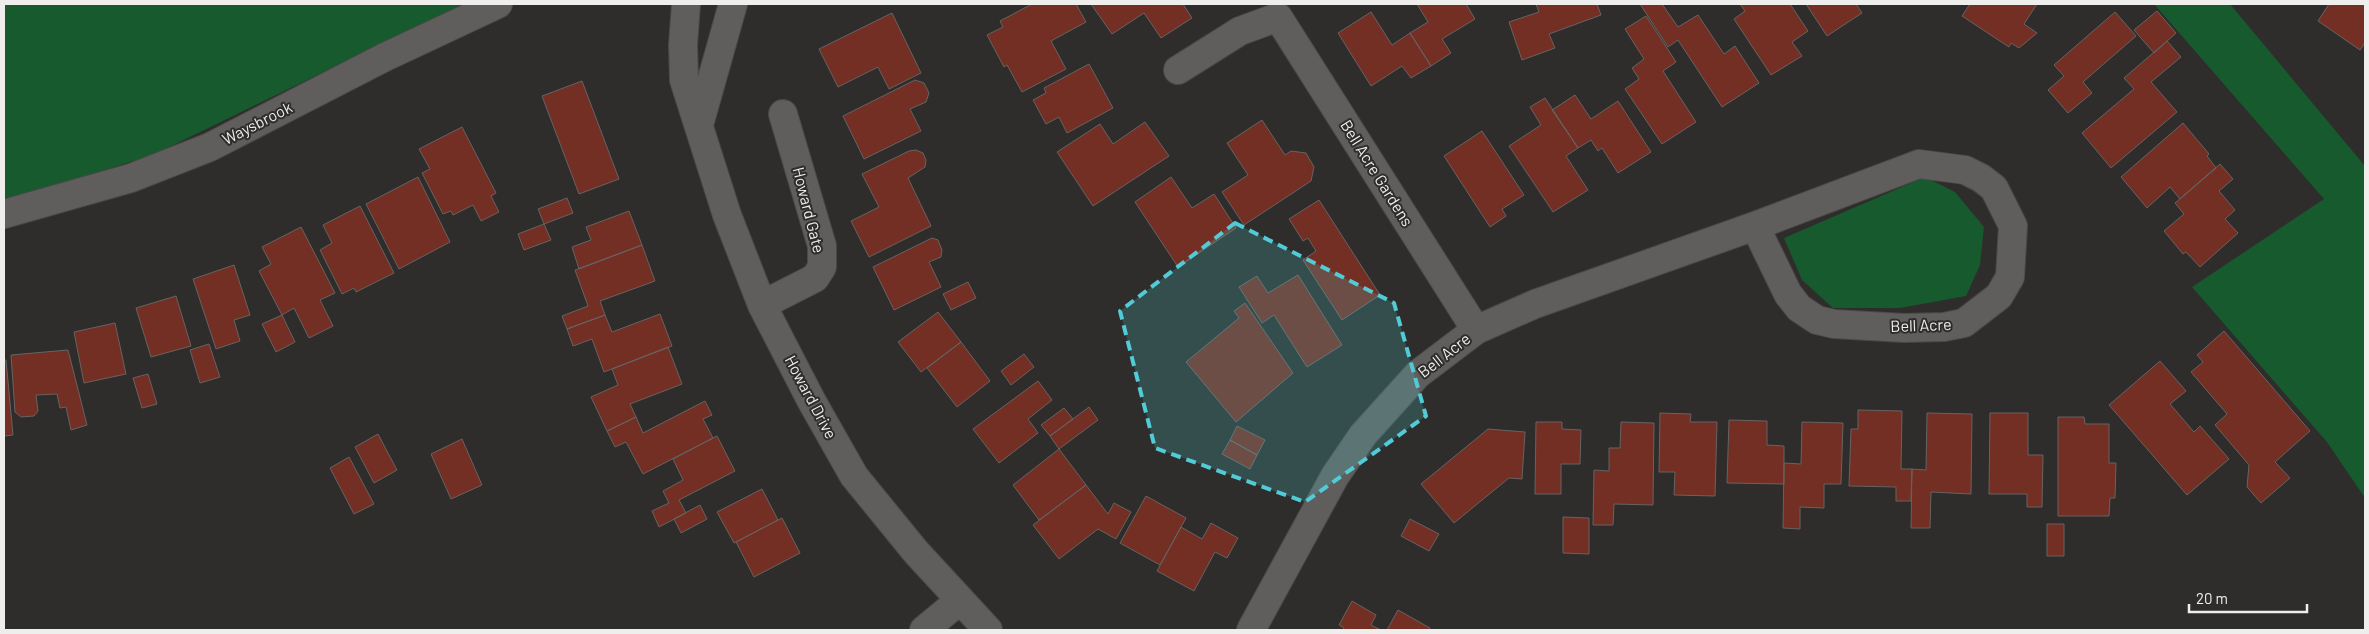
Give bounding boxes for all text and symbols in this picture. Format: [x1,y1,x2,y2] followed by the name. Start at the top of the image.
[219,97,295,148] street label: Waysbrook
[1337,116,1418,229] street label: Bell Acre Gardens
[790,165,829,255] street label: Howard Gate
[1890,314,1952,335] street label: Bell Acre
[1414,328,1474,381] street label: Bell Acre
[782,352,841,442] street label: Howard Drive
[2189,582,2306,614] scale bar
[2196,589,2228,607] text: 20 m

